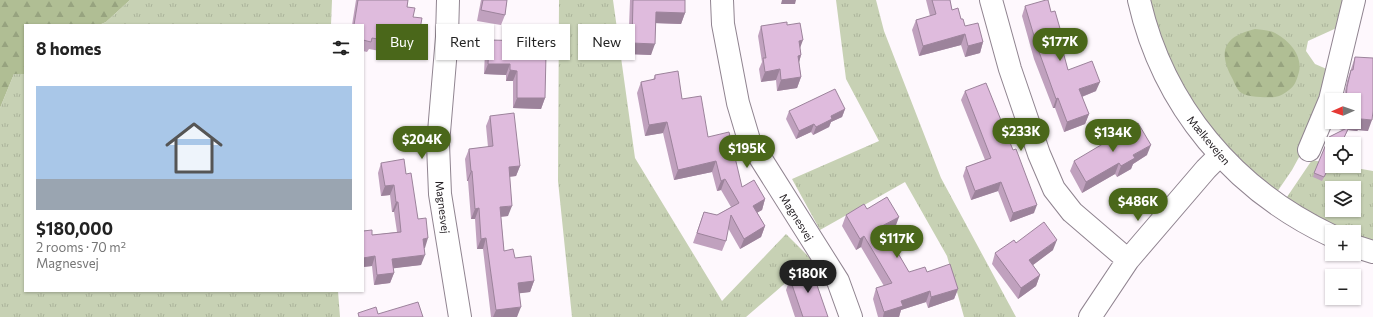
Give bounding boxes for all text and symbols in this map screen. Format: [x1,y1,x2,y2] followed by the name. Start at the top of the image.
[376,24,428,60] chip: Buy
[436,24,494,60] chip: Rent
[502,24,570,60] chip: Filters
[578,24,635,60] chip: New
[1032,28,1088,62] pin: $177K
[1042,33,1078,49] text: $177K
[330,37,352,59] icon: filters
[36,38,101,59] text: 8 homes
[1325,93,1361,129] north arrow
[1325,93,1361,305] map controls
[158,112,230,184] icon: home
[1185,113,1233,167] street label: Mælkevejen
[993,118,1049,152] pin: $233K
[1085,119,1141,153] pin: $134K
[1001,123,1041,139] text: $233K
[1094,124,1132,140] text: $134K
[394,126,450,160] pin: $204K
[402,131,442,147] text: $204K
[719,135,775,169] pin: $195K
[1325,137,1361,173] button: locate
[728,140,766,156] text: $195K
[433,180,453,234] street label: Magnesvej
[1325,181,1361,217] button: layers
[1110,188,1166,222] pin: $486K
[777,191,817,243] street label: Magnesvej
[1118,193,1158,209] text: $486K
[36,218,113,239] text: $180,000
[869,225,925,259] pin: $117K
[1325,225,1361,261] button: +
[879,230,915,246] text: $117K
[36,239,126,255] text: 2 rooms · 70 m²
[36,255,99,271] text: Magnesvej
[780,260,836,294] pin: $180K
[788,265,828,281] text: $180K
[1325,269,1361,305] button: −

